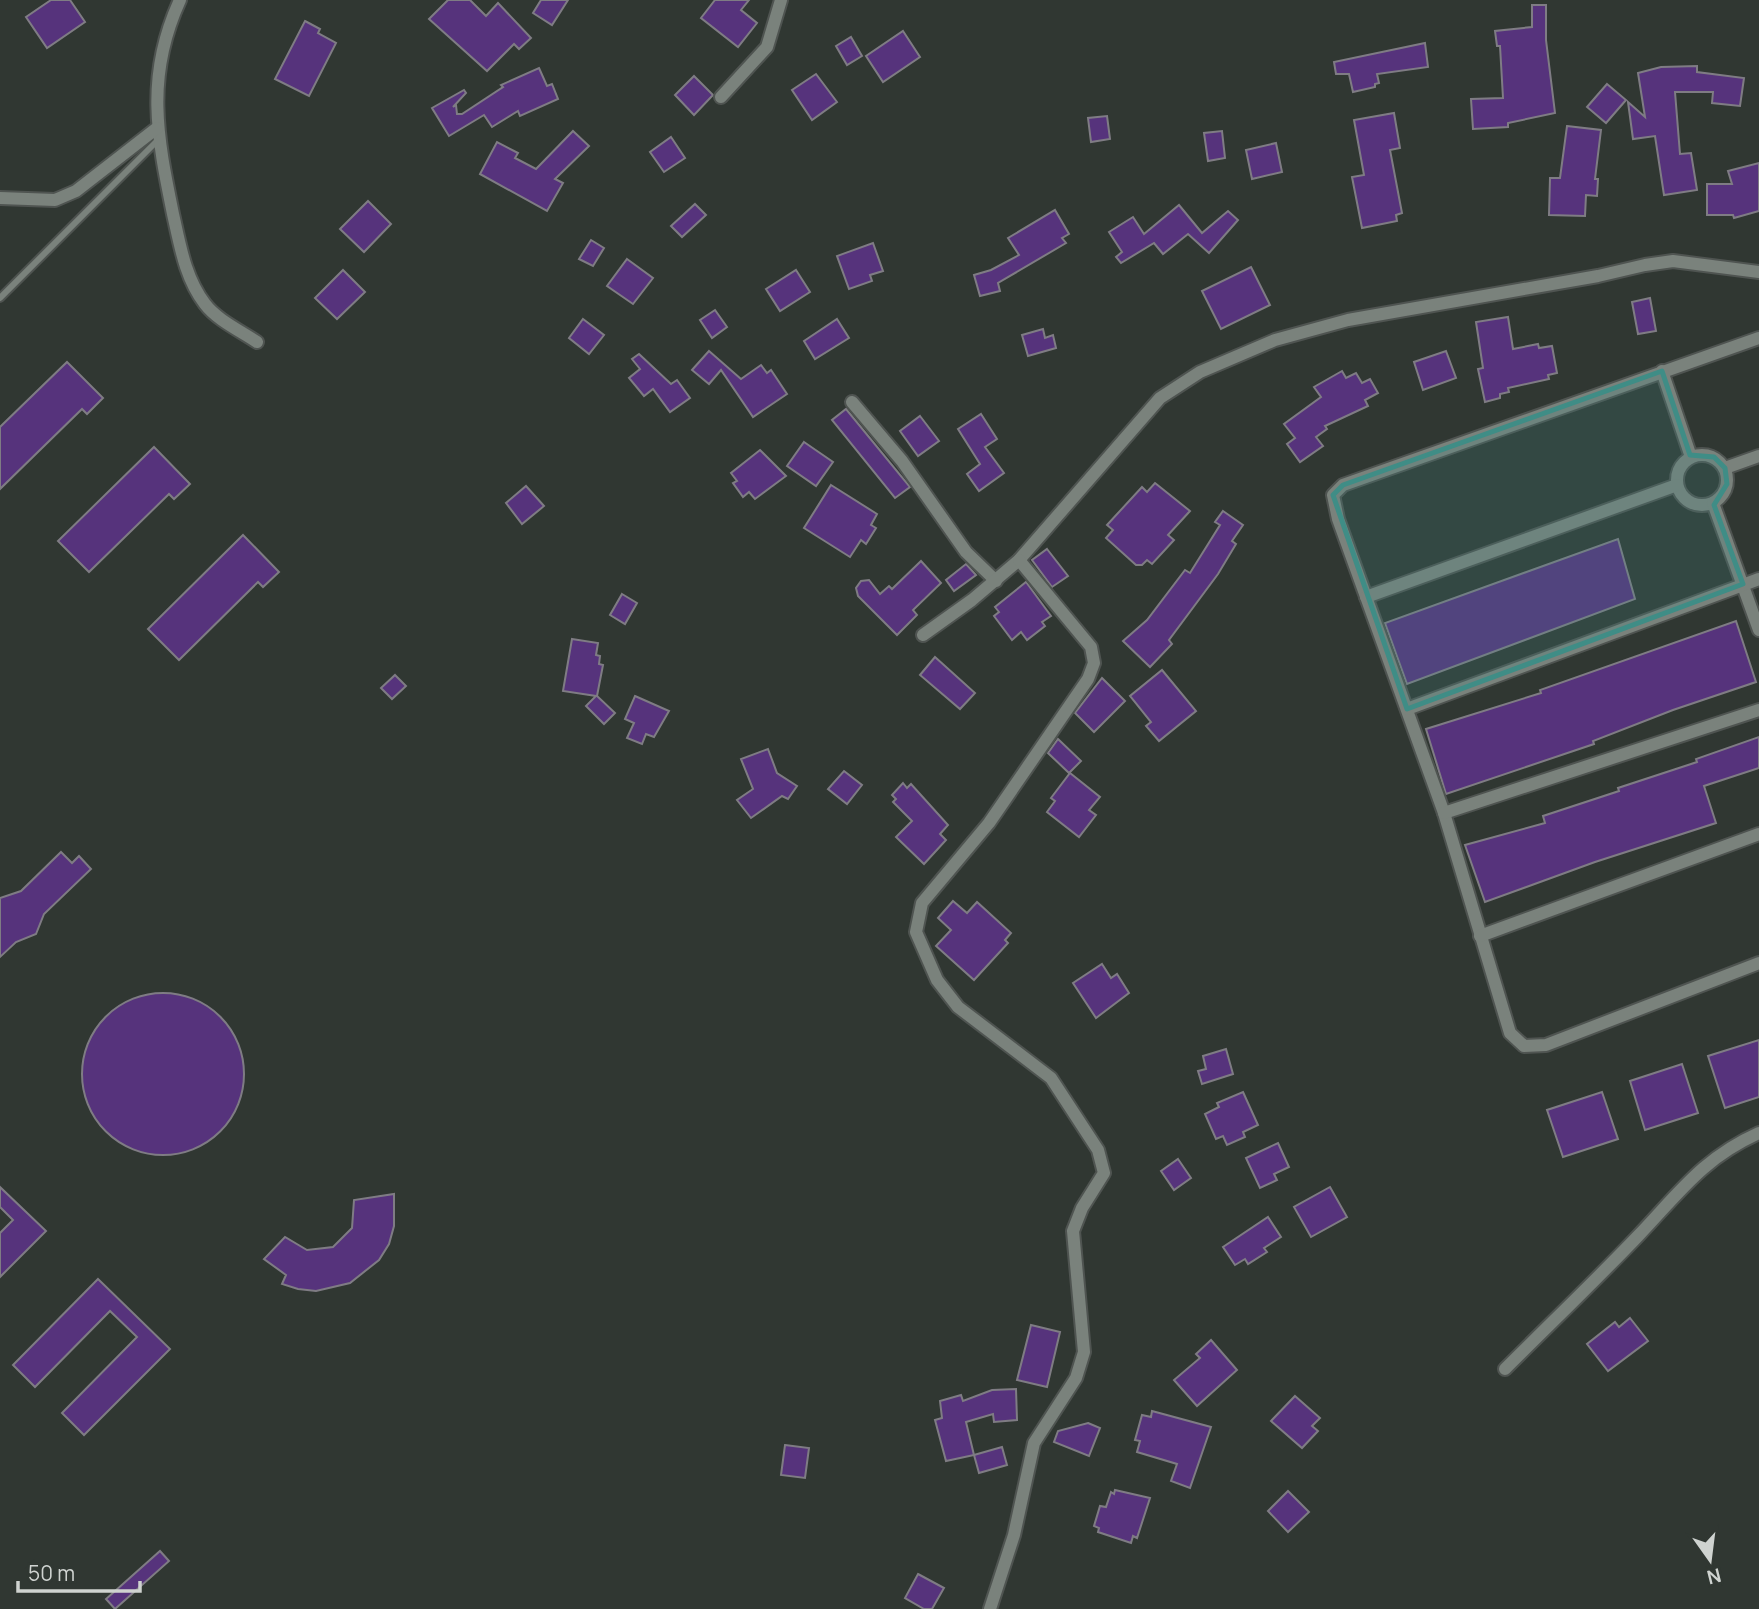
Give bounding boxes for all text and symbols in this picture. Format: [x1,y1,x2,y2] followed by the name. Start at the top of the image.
[1675,1525,1745,1595] north arrow
[18,1550,140,1594] scale bar
[28,1559,75,1587] text: 50 m
[1704,1562,1724,1591] text: N

